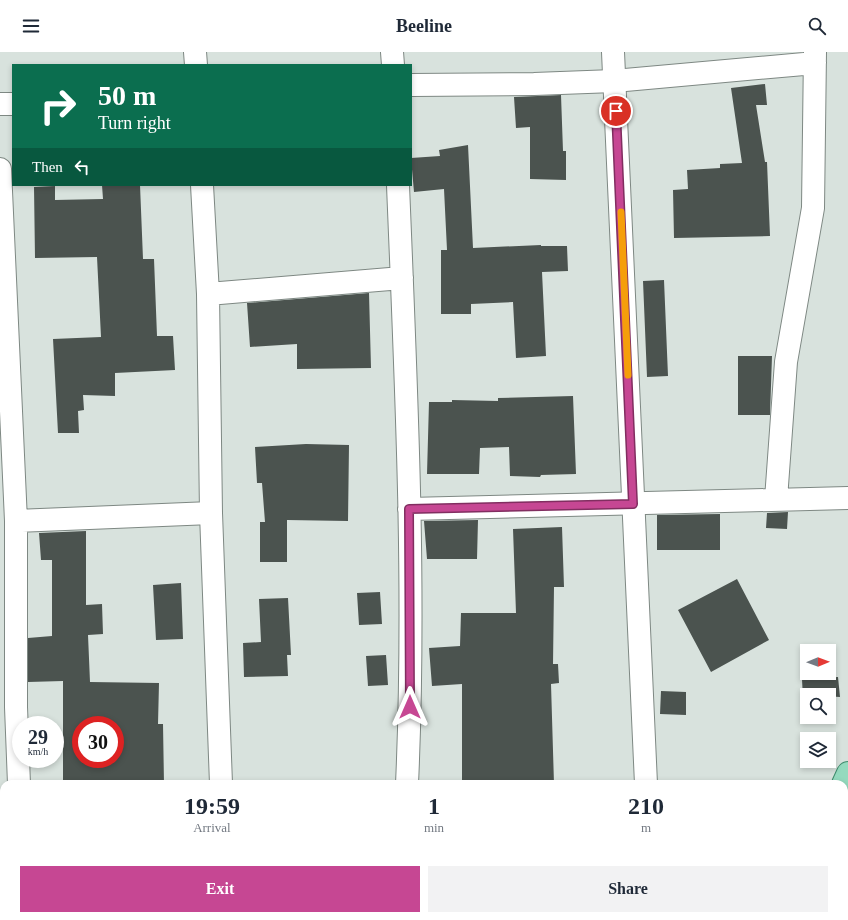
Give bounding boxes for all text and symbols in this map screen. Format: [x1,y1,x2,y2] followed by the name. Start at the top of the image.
[20,15,42,37] icon: menu
[806,15,828,37] icon: search
[396,16,452,36] text: Beeline
[32,80,84,132] icon: right
[98,80,156,111] text: 50 m
[599,94,633,128] pin
[605,100,627,122] icon: arrive
[98,113,171,133] text: Turn right
[71,156,93,178] icon: left
[32,159,63,175] text: Then
[800,644,836,680] north arrow
[800,644,836,768] map controls
[389,686,431,728] position arrow
[800,688,836,724] button: search
[72,716,124,768] speed limit sign: 30
[28,726,48,748] text: 29
[800,732,836,768] button: layers
[28,746,48,757] text: km/h
[184,793,240,819] text: 19:59
[428,793,440,819] text: 1
[628,793,664,819] text: 210
[193,820,231,835] text: Arrival
[424,820,444,835] text: min
[641,820,651,835] text: m
[20,866,420,912] button: Exit
[428,866,828,912] button: Share

